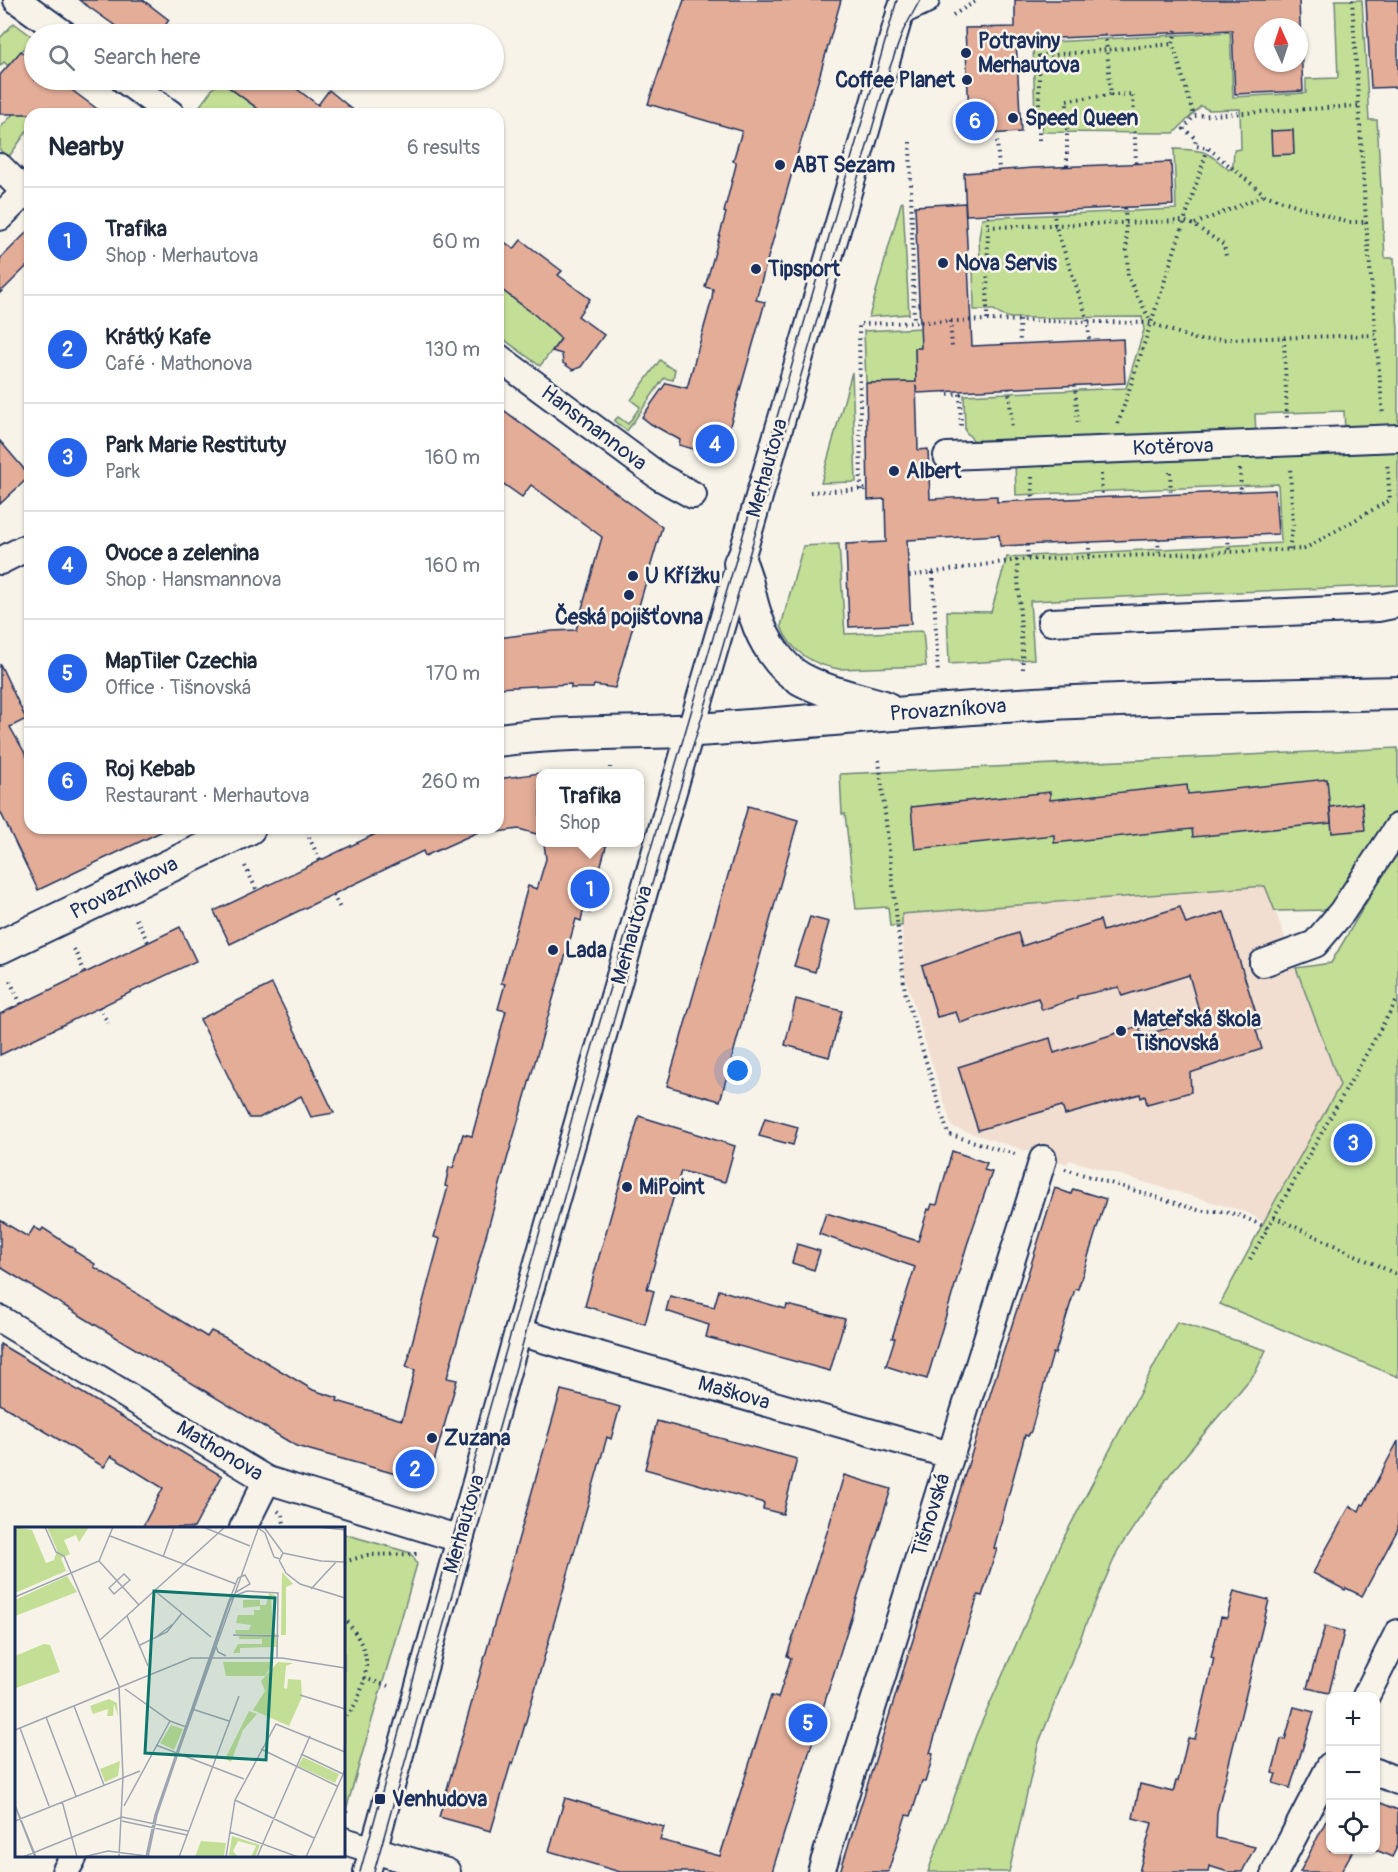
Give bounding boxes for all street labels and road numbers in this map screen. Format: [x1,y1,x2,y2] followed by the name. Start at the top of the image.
[536,379,652,477] street label: Hansmannova
[740,415,794,521] street label: Merhautova
[1132,432,1214,462] street label: Kotěrova
[889,692,1007,728] street label: Provazníkova
[66,850,182,926] street label: Provazníkova
[605,882,659,988] street label: Merhautova
[695,1370,773,1416] street label: Maškova
[172,1415,268,1487] street label: Mathonova
[906,1470,956,1560] street label: Tišnovská
[437,1471,491,1577] street label: Merhautova

